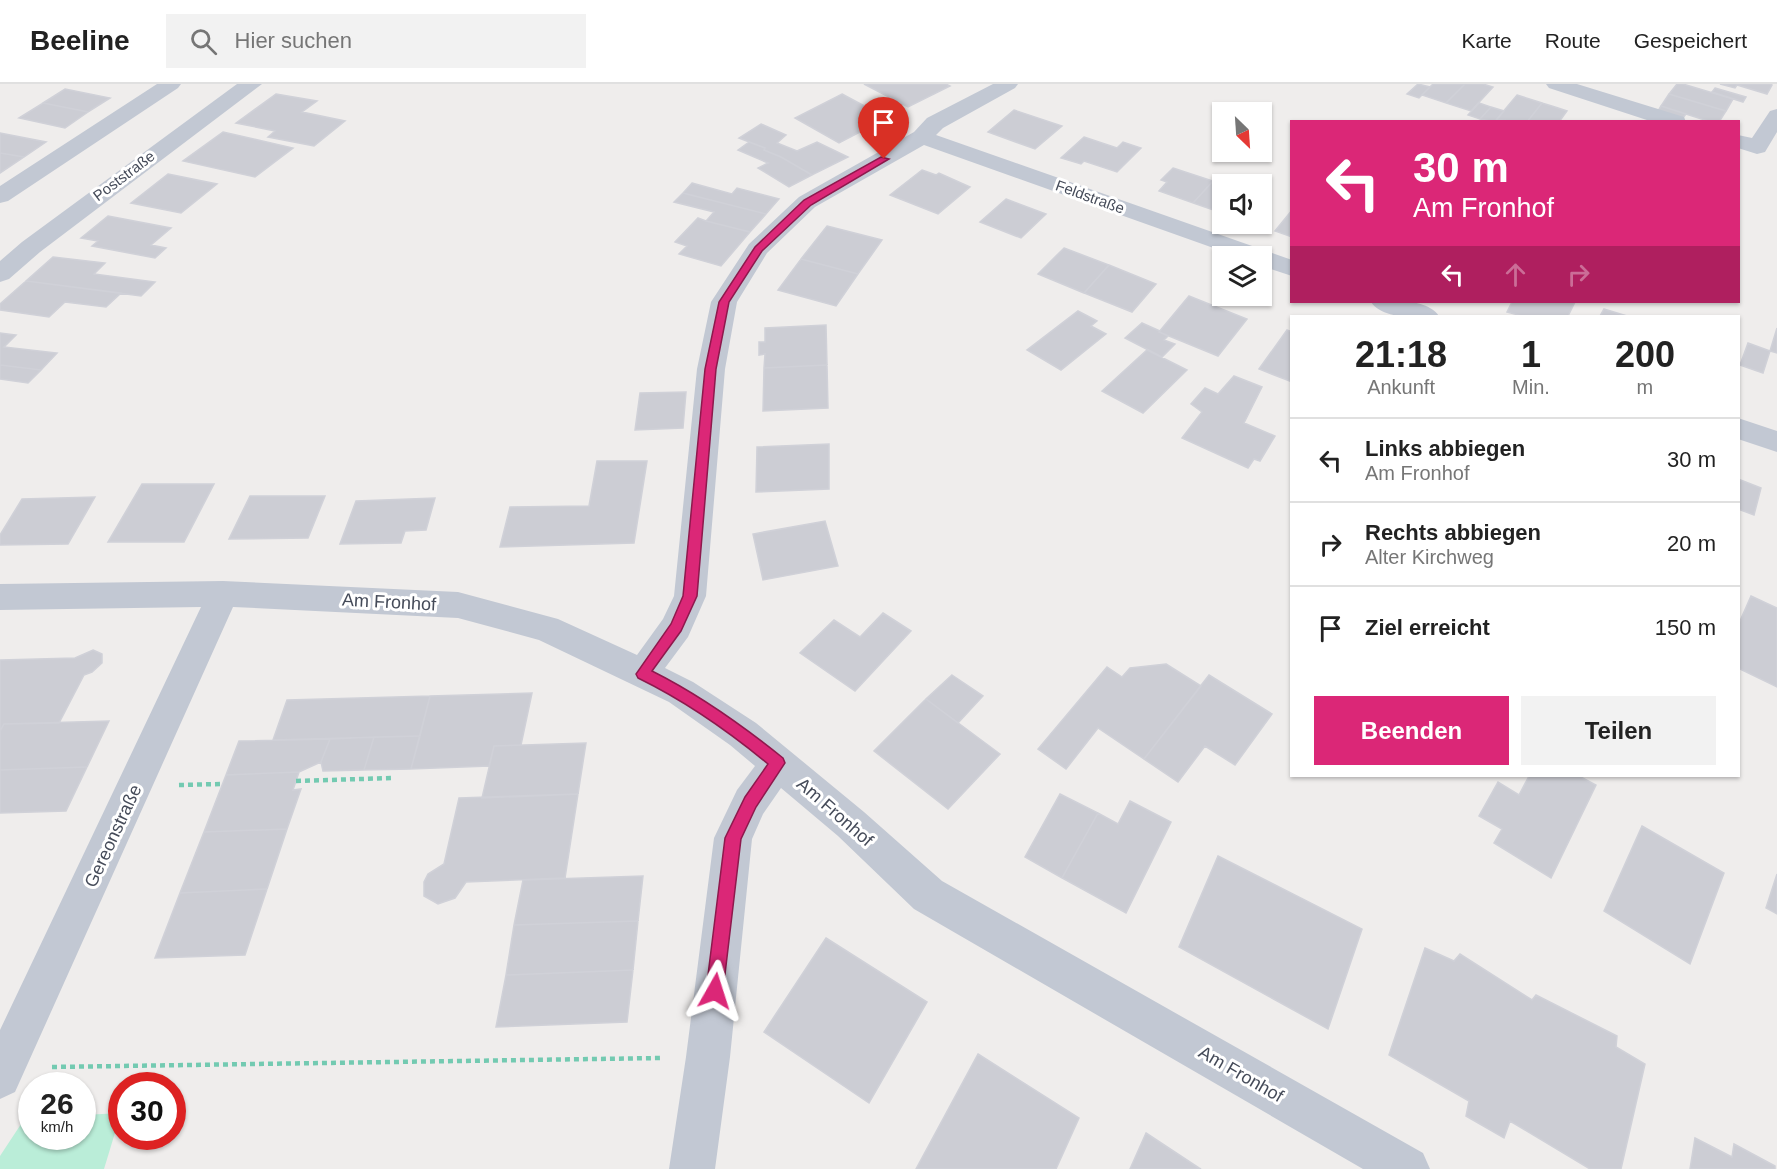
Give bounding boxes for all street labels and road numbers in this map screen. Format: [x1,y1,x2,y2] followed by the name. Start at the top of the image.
[90,147,158,204] street label: Poststraße
[1054,176,1127,217] street label: Feldstraße
[342,590,437,614] street label: Am Fronhof
[793,774,878,851] street label: Am Fronhof
[80,781,146,891] street label: Gereonstraße
[1195,1042,1288,1107] street label: Am Fronhof

